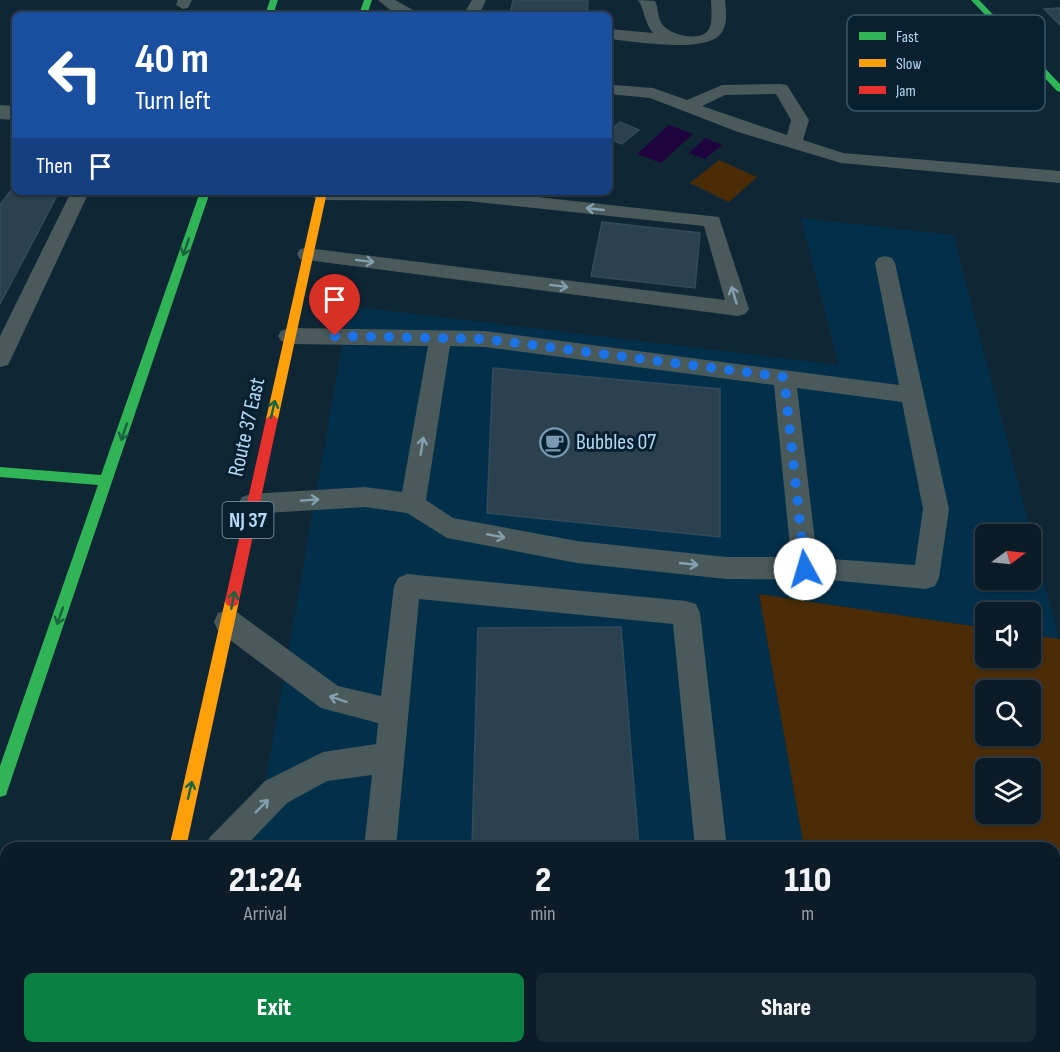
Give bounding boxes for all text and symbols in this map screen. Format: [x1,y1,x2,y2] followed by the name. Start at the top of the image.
[847,15,1045,111] legend
[896,28,919,47] text: Fast
[135,34,209,85] text: 40 m
[36,36,114,114] icon: left
[896,55,921,74] text: Slow
[895,82,916,101] text: Jam
[135,85,211,117] text: Turn left
[84,150,117,183] icon: arrive
[36,153,72,180] text: Then
[586,203,606,214] one-way arrow
[180,237,191,256] one-way arrow
[355,256,375,267] one-way arrow
[309,274,360,336] pin
[548,280,568,291] one-way arrow
[318,283,351,316] icon: arrive
[728,286,739,305] one-way arrow
[223,375,272,479] street label: Route 37 East
[268,400,279,420] one-way arrow
[117,422,128,441] one-way arrow
[539,426,571,458] cafe icon: Bubbles 07
[576,429,656,456] place label: Bubbles 07
[417,437,428,457] one-way arrow
[299,495,319,506] one-way arrow
[222,502,274,538] road number: NJ 37
[975,524,1041,590] north arrow
[975,524,1041,824] map controls
[487,531,506,543] one-way arrow
[773,537,837,601] position arrow
[679,559,699,570] one-way arrow
[228,591,239,610] one-way arrow
[975,602,1041,668] button: sound
[53,606,64,625] one-way arrow
[975,680,1041,746] button: search
[329,693,348,704] one-way arrow
[975,758,1041,824] button: layers
[185,781,196,801] one-way arrow
[254,799,269,813] one-way arrow
[229,859,302,902] text: 21:24
[535,859,551,902] text: 2
[784,859,831,902] text: 110
[244,902,287,926] text: Arrival
[530,902,556,926] text: min
[801,902,814,926] text: m
[24,973,524,1042] button: Exit
[536,973,1036,1042] button: Share

